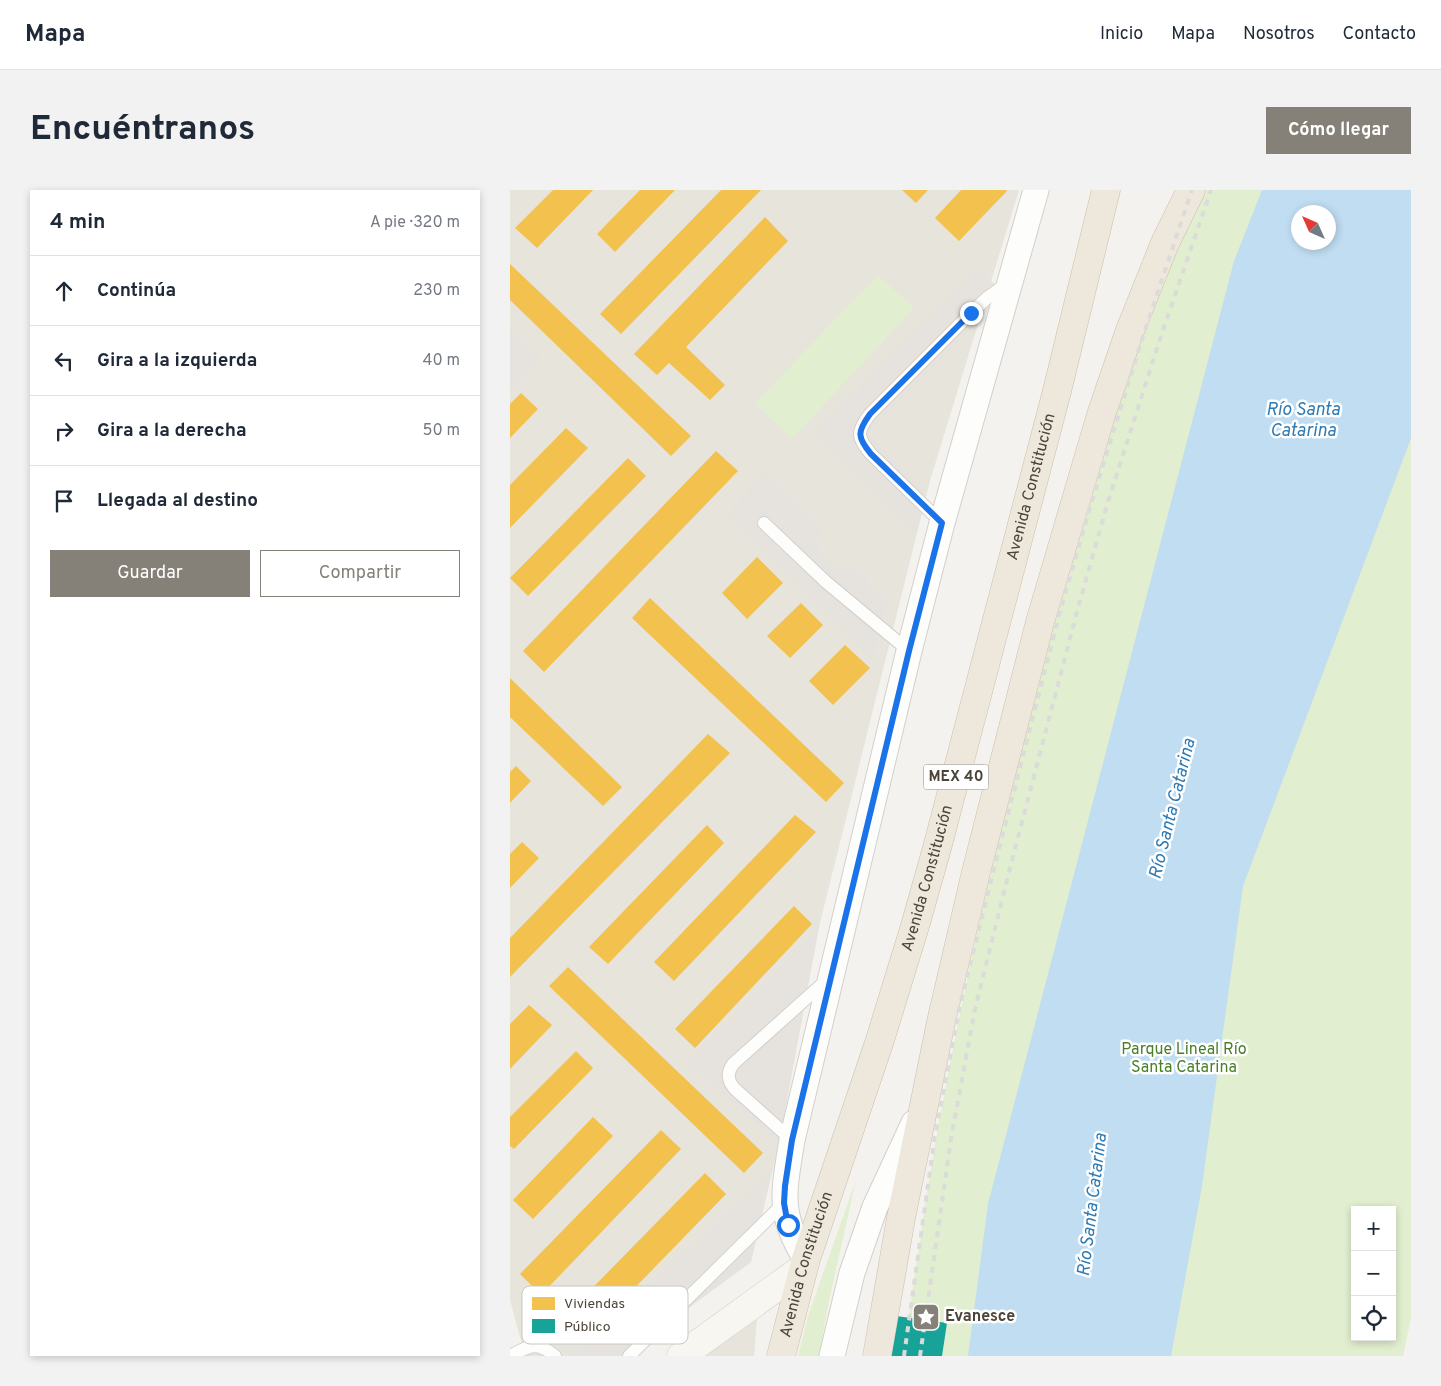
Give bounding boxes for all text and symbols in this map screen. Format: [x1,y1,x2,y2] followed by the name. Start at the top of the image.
[25,20,85,50] text: Mapa
[1100,23,1143,46] text: Inicio
[1171,23,1215,46] text: Mapa
[1243,23,1315,46] text: Nosotros
[1343,23,1416,46] text: Contacto
[1266,107,1411,154] button: Cómo llegar
[30,108,255,152] text: Encuéntranos
[1291,205,1336,250] north arrow
[50,209,106,236] text: 4 min
[370,213,460,233] text: A pie · 320 m
[50,277,78,305] icon: ahead
[97,279,176,303] text: Continúa
[413,281,460,301] text: 230 m
[960,302,983,325] route end
[50,347,78,375] icon: left
[97,349,257,373] text: Gira a la izquierda
[422,351,460,371] text: 40 m
[1266,399,1341,443] water label: Río Santa Catarina
[1003,411,1061,563] street label: Avenida Constitución
[50,417,78,445] icon: right
[97,419,247,443] text: Gira a la derecha
[423,421,460,441] text: 50 m
[50,487,78,515] icon: arrive
[97,489,258,513] text: Llegada al destino
[50,550,250,597] button: Guardar
[260,550,460,597] button: Compartir
[1144,736,1202,882] water label: Río Santa Catarina
[924,764,988,790] road number: MEX 40
[898,803,958,954] street label: Avenida Constitución
[1121,1040,1247,1078] park label: Parque Lineal Río Santa Catarina
[1073,1131,1113,1278] water label: Río Santa Catarina
[776,1189,838,1340] street label: Avenida Constitución
[1351,1206,1396,1341] map controls
[1351,1206,1396,1251] button: +
[777,1214,800,1237] route start
[1351,1251,1396,1296] button: −
[522,1286,688,1344] legend
[564,1296,625,1313] text: Viviendas
[1351,1296,1396,1341] button: locate
[911,1302,941,1332] place icon: Evanesce
[945,1307,1015,1327] place label: Evanesce
[564,1319,611,1336] text: Público

